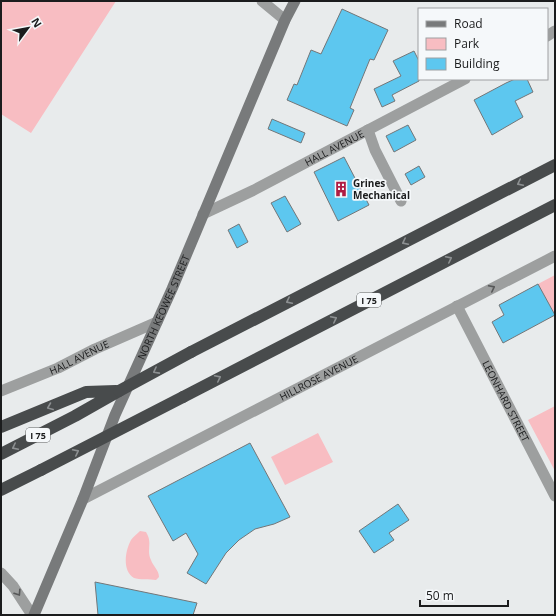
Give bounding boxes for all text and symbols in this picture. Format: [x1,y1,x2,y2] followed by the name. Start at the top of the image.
[8,8,48,48] north arrow
[418,8,548,80] legend
[28,15,46,30] text: N
[454,15,483,32] text: Road
[454,35,480,52] text: Park
[454,55,500,72] text: Building
[302,126,366,169] street label: HALL AVENUE
[353,176,410,202] place label: Grines Mechanical
[517,178,525,185] one-way arrow
[332,180,350,198] building icon: Grines Mechanical
[401,237,409,245] one-way arrow
[134,252,193,362] street label: NORTH KEOWEE STREET
[445,256,452,264] one-way arrow
[488,285,495,293] one-way arrow
[357,293,381,307] road number: I 75
[286,297,293,304] one-way arrow
[329,316,337,324] one-way arrow
[47,337,111,378] street label: HALL AVENUE
[277,352,360,404] street label: HILLROSE AVENUE
[479,358,533,445] street label: LEONHARD STREET
[153,366,161,373] one-way arrow
[214,376,221,383] one-way arrow
[46,402,53,410] one-way arrow
[26,428,50,442] road number: I 75
[12,442,19,449] one-way arrow
[72,449,79,457] one-way arrow
[420,582,508,608] scale bar
[426,587,454,604] text: 50 m
[13,589,21,596] one-way arrow

